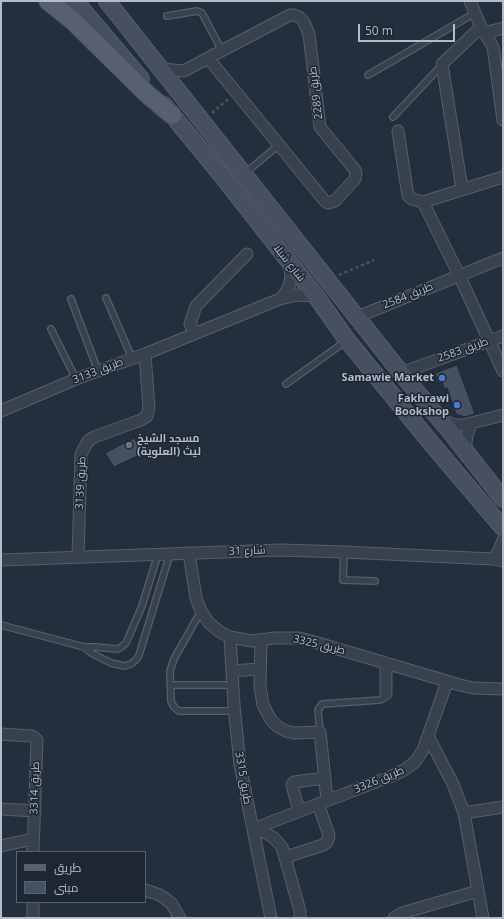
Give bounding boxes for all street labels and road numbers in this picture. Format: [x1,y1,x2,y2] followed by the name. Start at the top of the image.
[306,66,326,120] street label: طريق 2289
[270,242,308,284] street label: شارع شيلا
[381,280,435,312] street label: طريق 2584
[436,335,490,365] street label: طريق 2583
[71,355,125,387] street label: طريق 3133
[73,456,89,510] street label: طريق 3139
[228,544,266,558] street label: شارع 31
[292,633,346,657] street label: طريق 3325
[232,751,254,805] street label: طريق 3315
[27,761,43,815] street label: طريق 3314
[352,764,406,796] street label: طريق 3326

